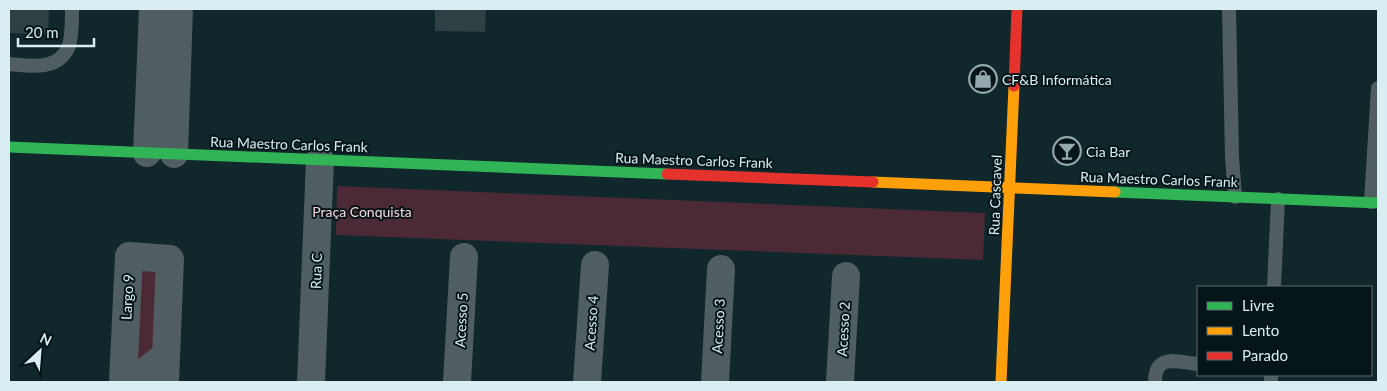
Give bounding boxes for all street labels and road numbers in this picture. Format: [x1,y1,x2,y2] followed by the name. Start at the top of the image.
[210,133,369,155] street label: Rua Maestro Carlos Frank
[615,149,774,171] street label: Rua Maestro Carlos Frank
[985,155,1005,235] street label: Rua Cascavel
[1080,168,1239,190] street label: Rua Maestro Carlos Frank
[307,252,325,289] street label: Rua C
[117,274,137,320] street label: Largo 9
[451,292,471,348] street label: Acesso 5
[581,295,601,351] street label: Acesso 4
[708,298,728,354] street label: Acesso 3
[833,301,853,357] street label: Acesso 2

